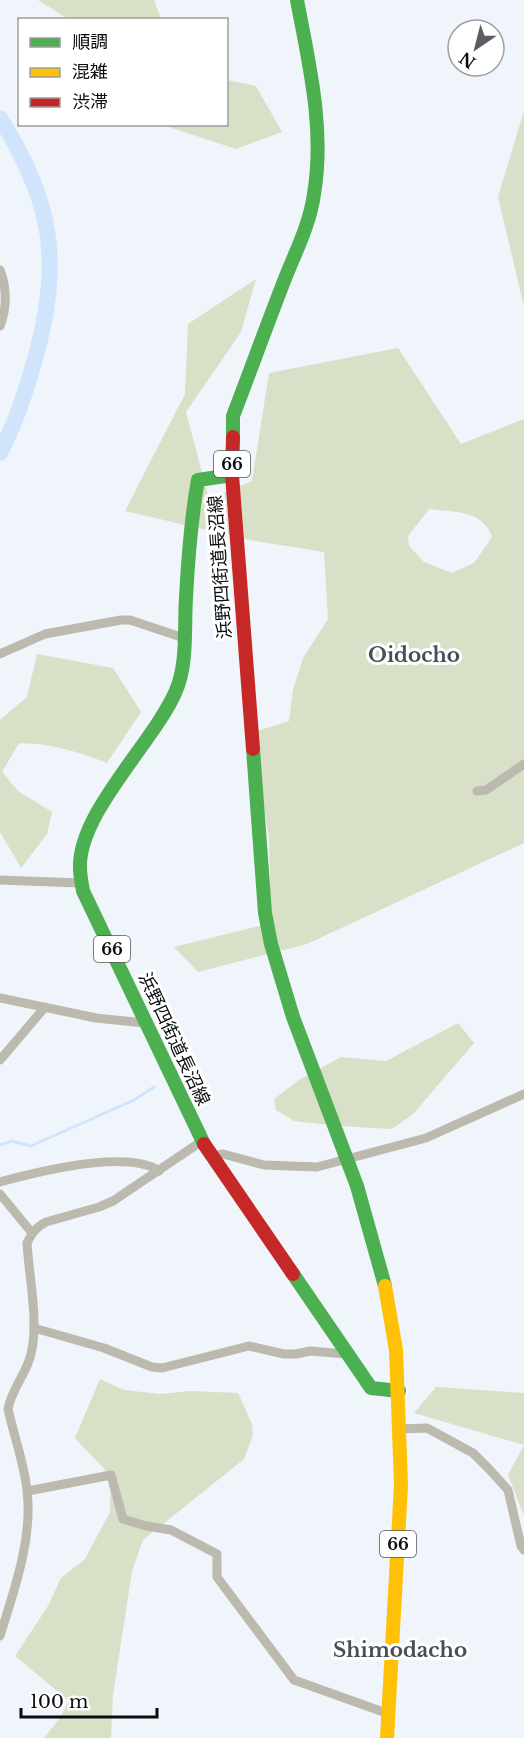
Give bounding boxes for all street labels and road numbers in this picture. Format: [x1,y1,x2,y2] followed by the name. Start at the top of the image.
[214,451,250,477] road number: 66
[204,494,236,640] street label: 浜野四街道長沼線
[94,936,130,962] road number: 66
[134,969,214,1109] street label: 浜野四街道長沼線
[380,1531,416,1557] road number: 66

